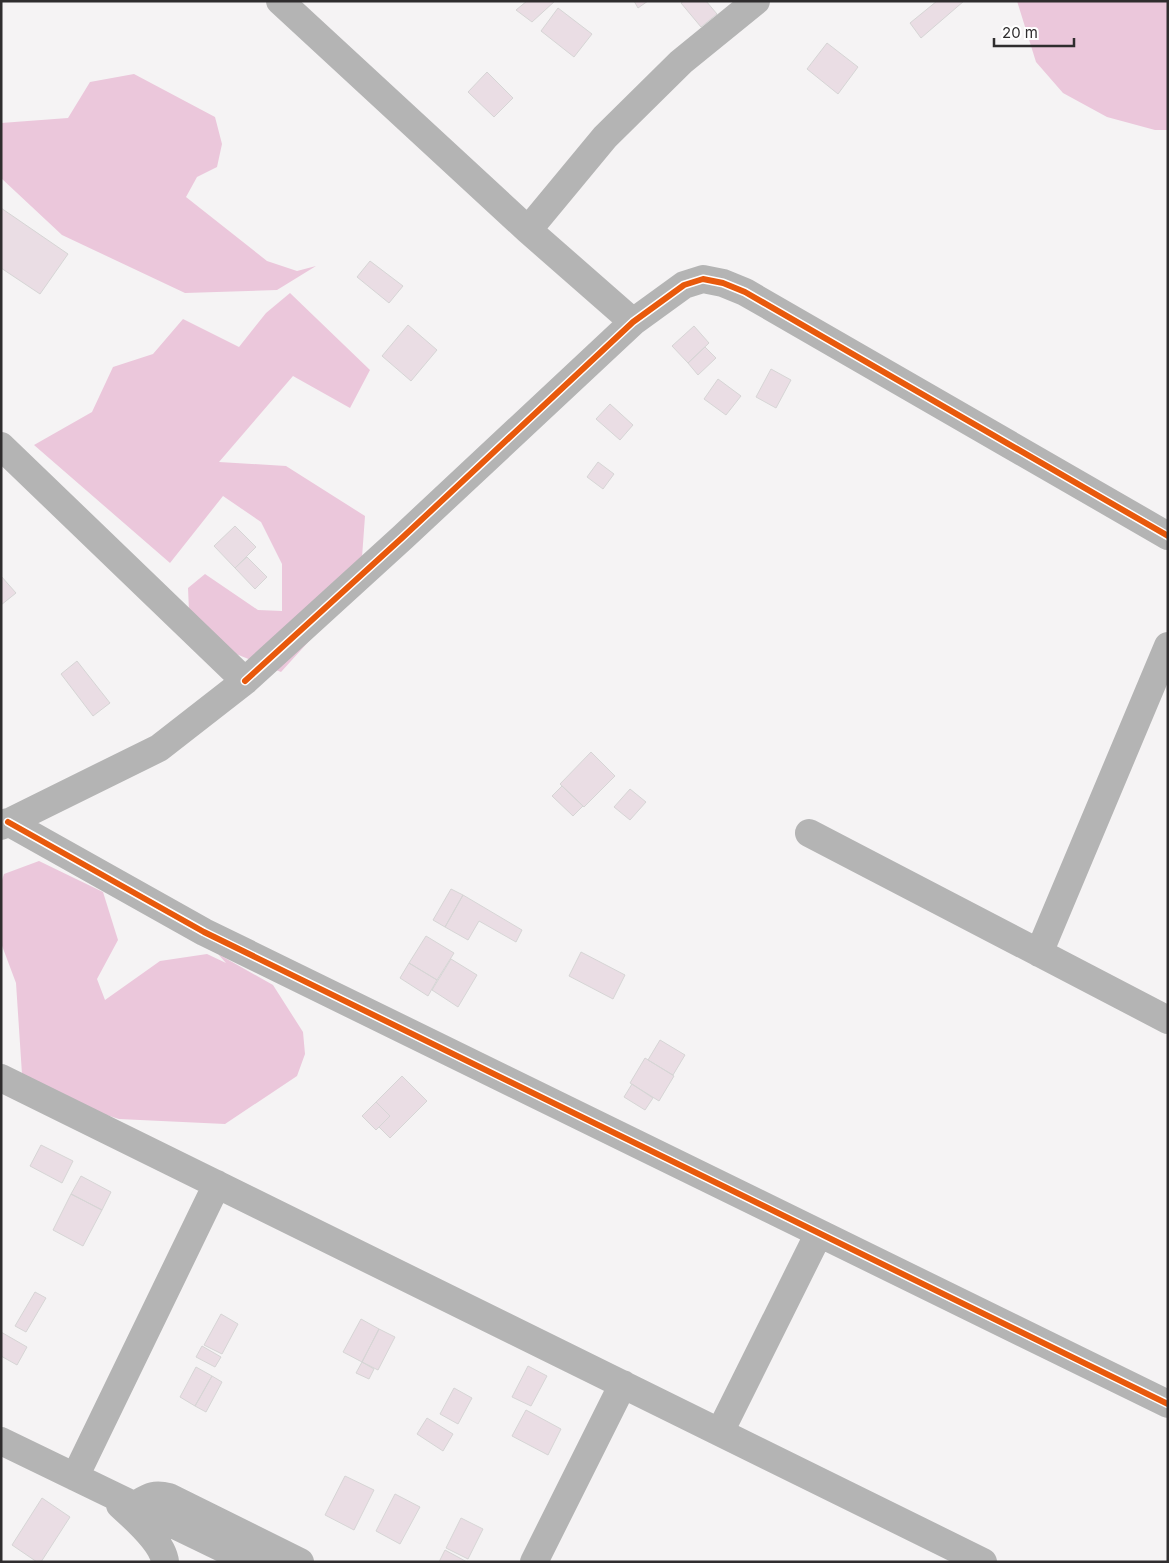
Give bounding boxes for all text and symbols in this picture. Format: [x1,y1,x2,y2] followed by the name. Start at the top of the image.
[994,15,1074,47] scale bar
[1002,23,1038,42] text: 20 m

